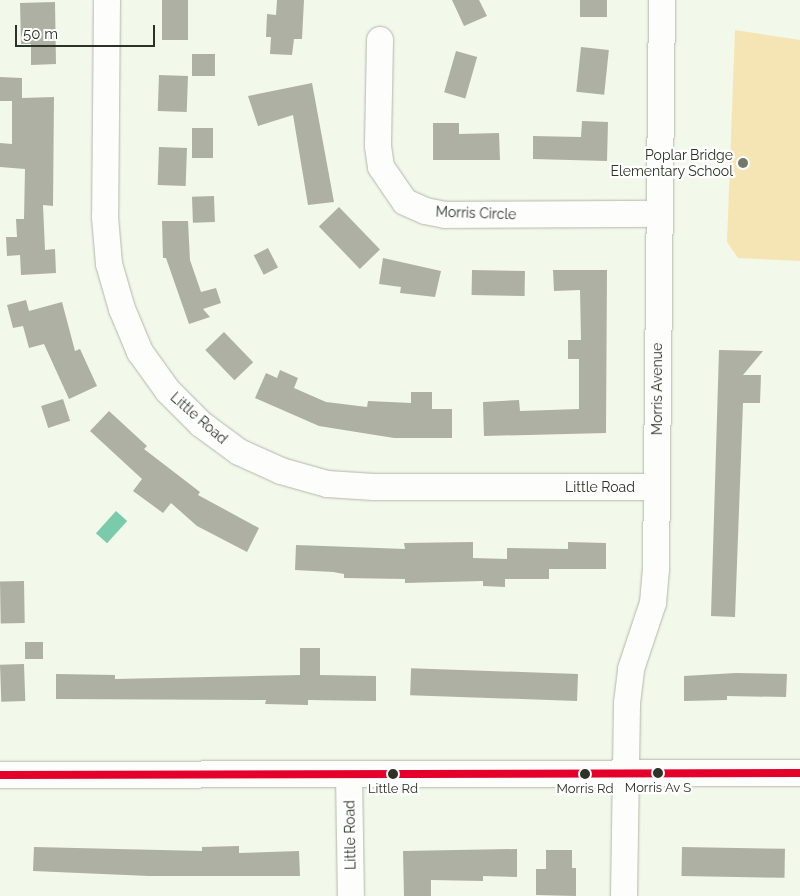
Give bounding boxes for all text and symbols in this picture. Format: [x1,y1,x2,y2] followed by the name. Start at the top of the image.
[18,15,158,47] scale bar
[23,25,58,43] text: 50 m
[610,147,733,180] place label: Poplar Bridge Elementary School
[737,157,749,169] marker: Poplar Bridge Elementary School
[435,203,517,223] street label: Morris Circle
[649,343,665,435] street label: Morris Avenue
[167,389,231,447] street label: Little Road
[565,479,635,495] street label: Little Road
[653,768,663,778] marker: Morris Av S
[388,769,398,779] marker: Little Rd
[580,769,590,779] marker: Morris Rd
[624,780,692,796] place label: Morris Av S
[368,781,418,797] place label: Little Rd
[557,781,613,797] place label: Morris Rd
[341,800,359,870] street label: Little Road

